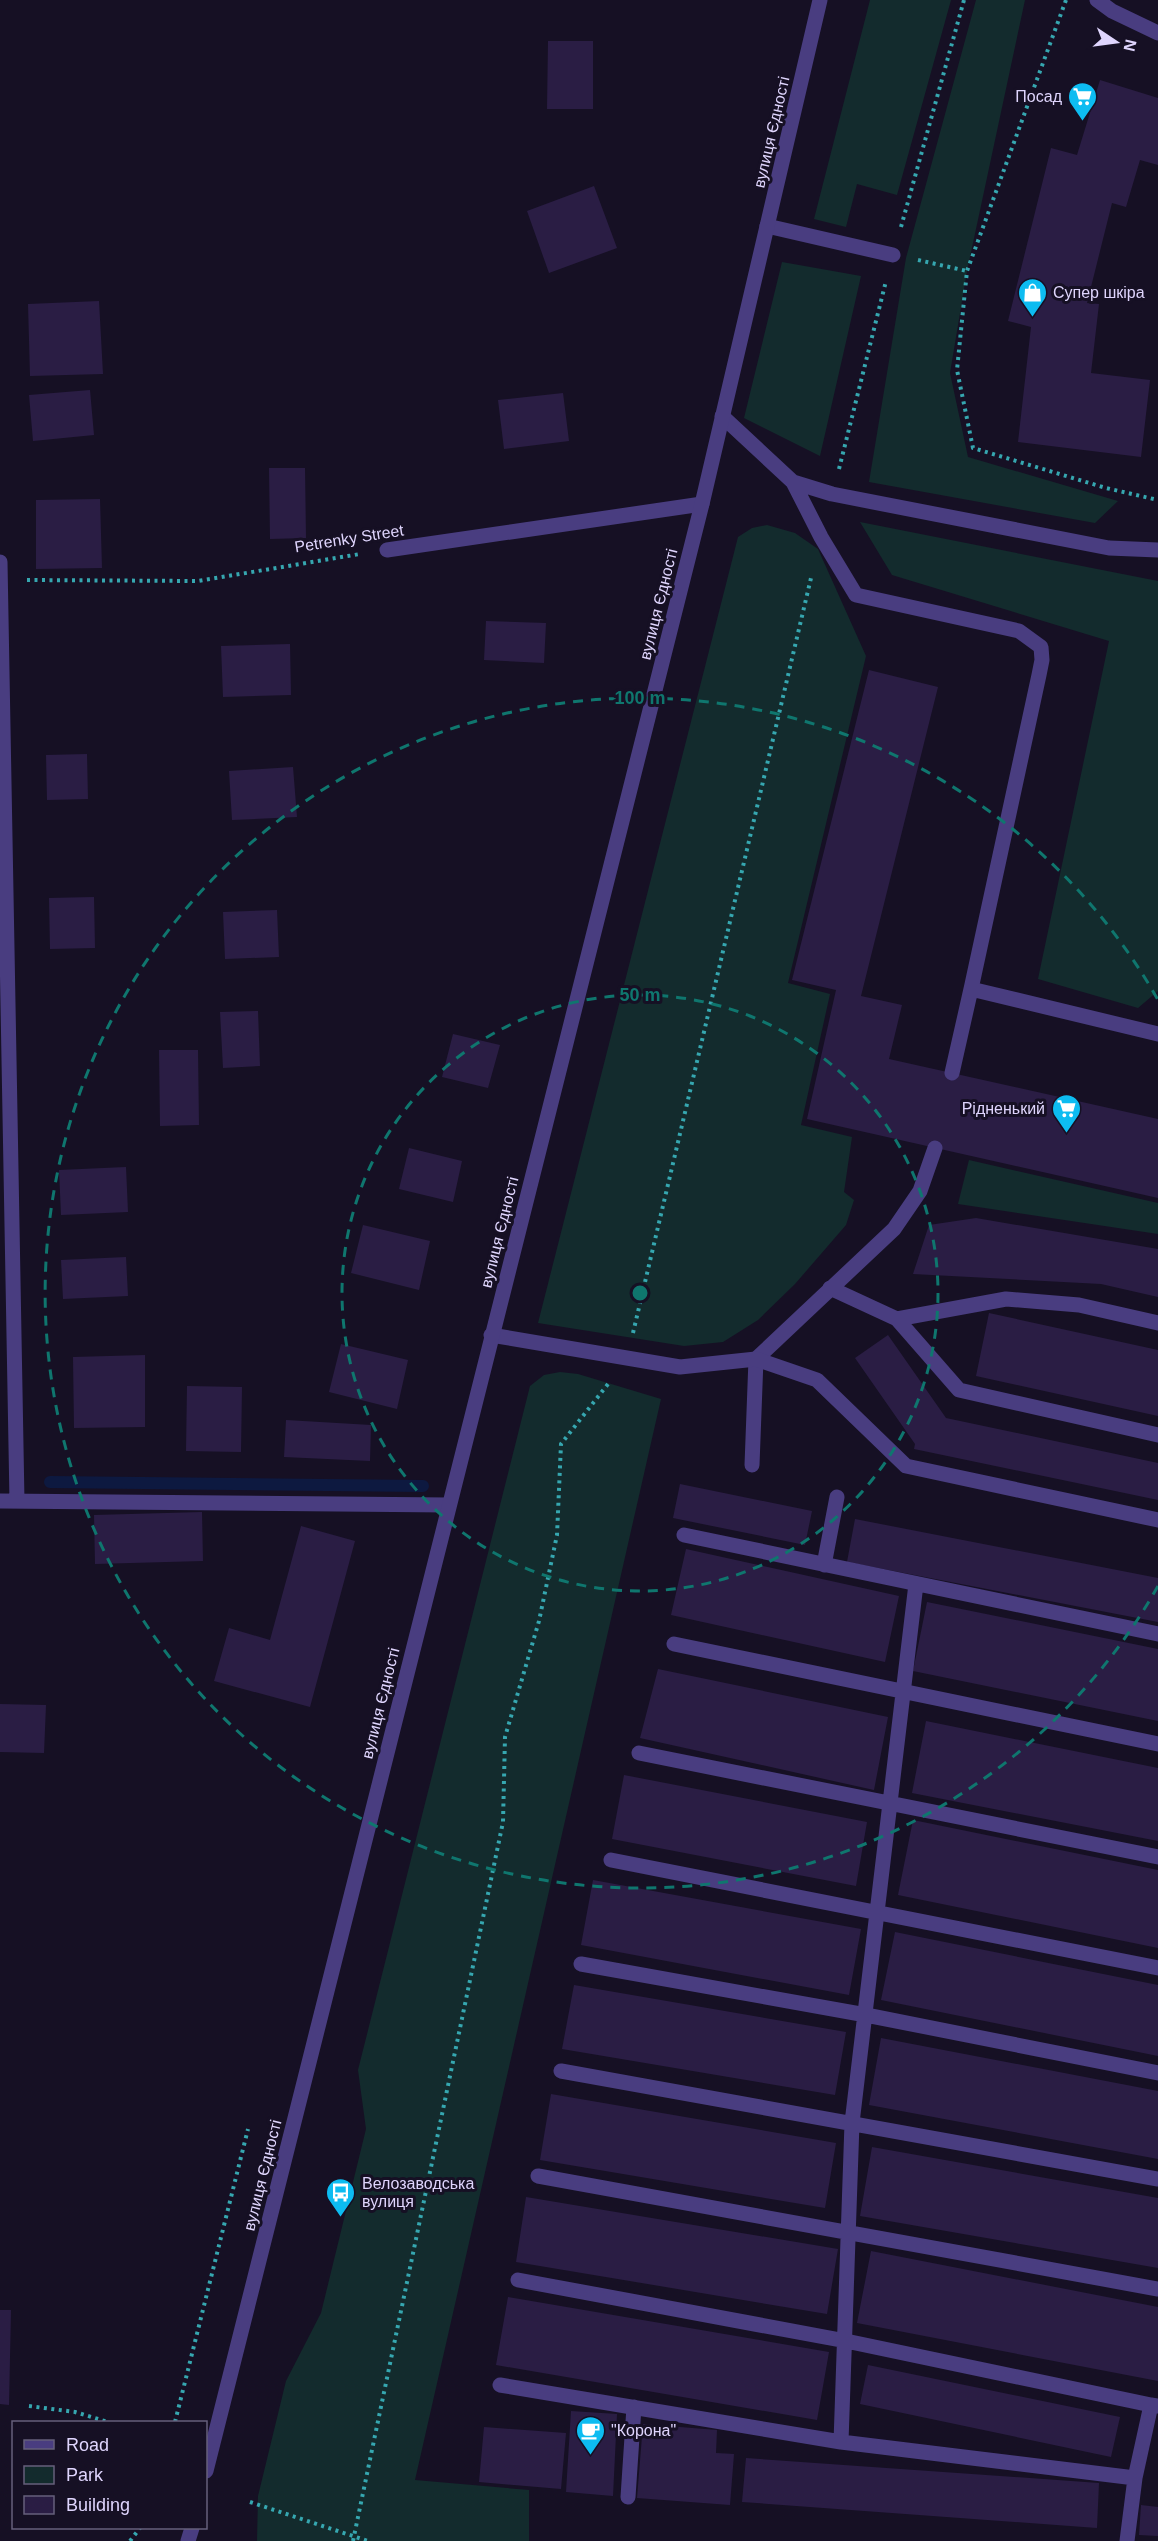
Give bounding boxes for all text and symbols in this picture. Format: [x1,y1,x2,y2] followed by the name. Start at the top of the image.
[1086,12,1146,72] north arrow
[1121,38,1140,53] text: N
[750,75,793,189] street label: вулиця Єдності
[1067,80,1099,122] supermarket icon: Посад
[1015,88,1063,105] place label: Посад
[1016,276,1048,318] shop icon: Супер шкіра
[1053,284,1145,301] place label: Супер шкіра
[293,521,405,556] street label: Petrenky Street
[636,547,680,661] street label: вулиця Єдності
[614,688,666,708] text: 100 m
[619,985,661,1005] text: 50 m
[1050,1092,1082,1134] supermarket icon: Рідненький
[962,1100,1045,1117] place label: Рідненький
[477,1175,521,1289] street label: вулиця Єдності
[630,1283,650,1303] centre of rings
[358,1646,402,1760] street label: вулиця Єдності
[240,2118,284,2232] street label: вулиця Єдності
[362,2175,474,2210] place label: Велозаводська вулиця
[325,2176,357,2218] bus stop icon: Велозаводська вулиця
[574,2414,606,2456] cafe icon: "Корона"
[12,2421,207,2529] legend
[611,2422,676,2439] place label: "Корона"
[66,2435,109,2455] text: Road
[66,2465,104,2485] text: Park
[66,2495,130,2515] text: Building

